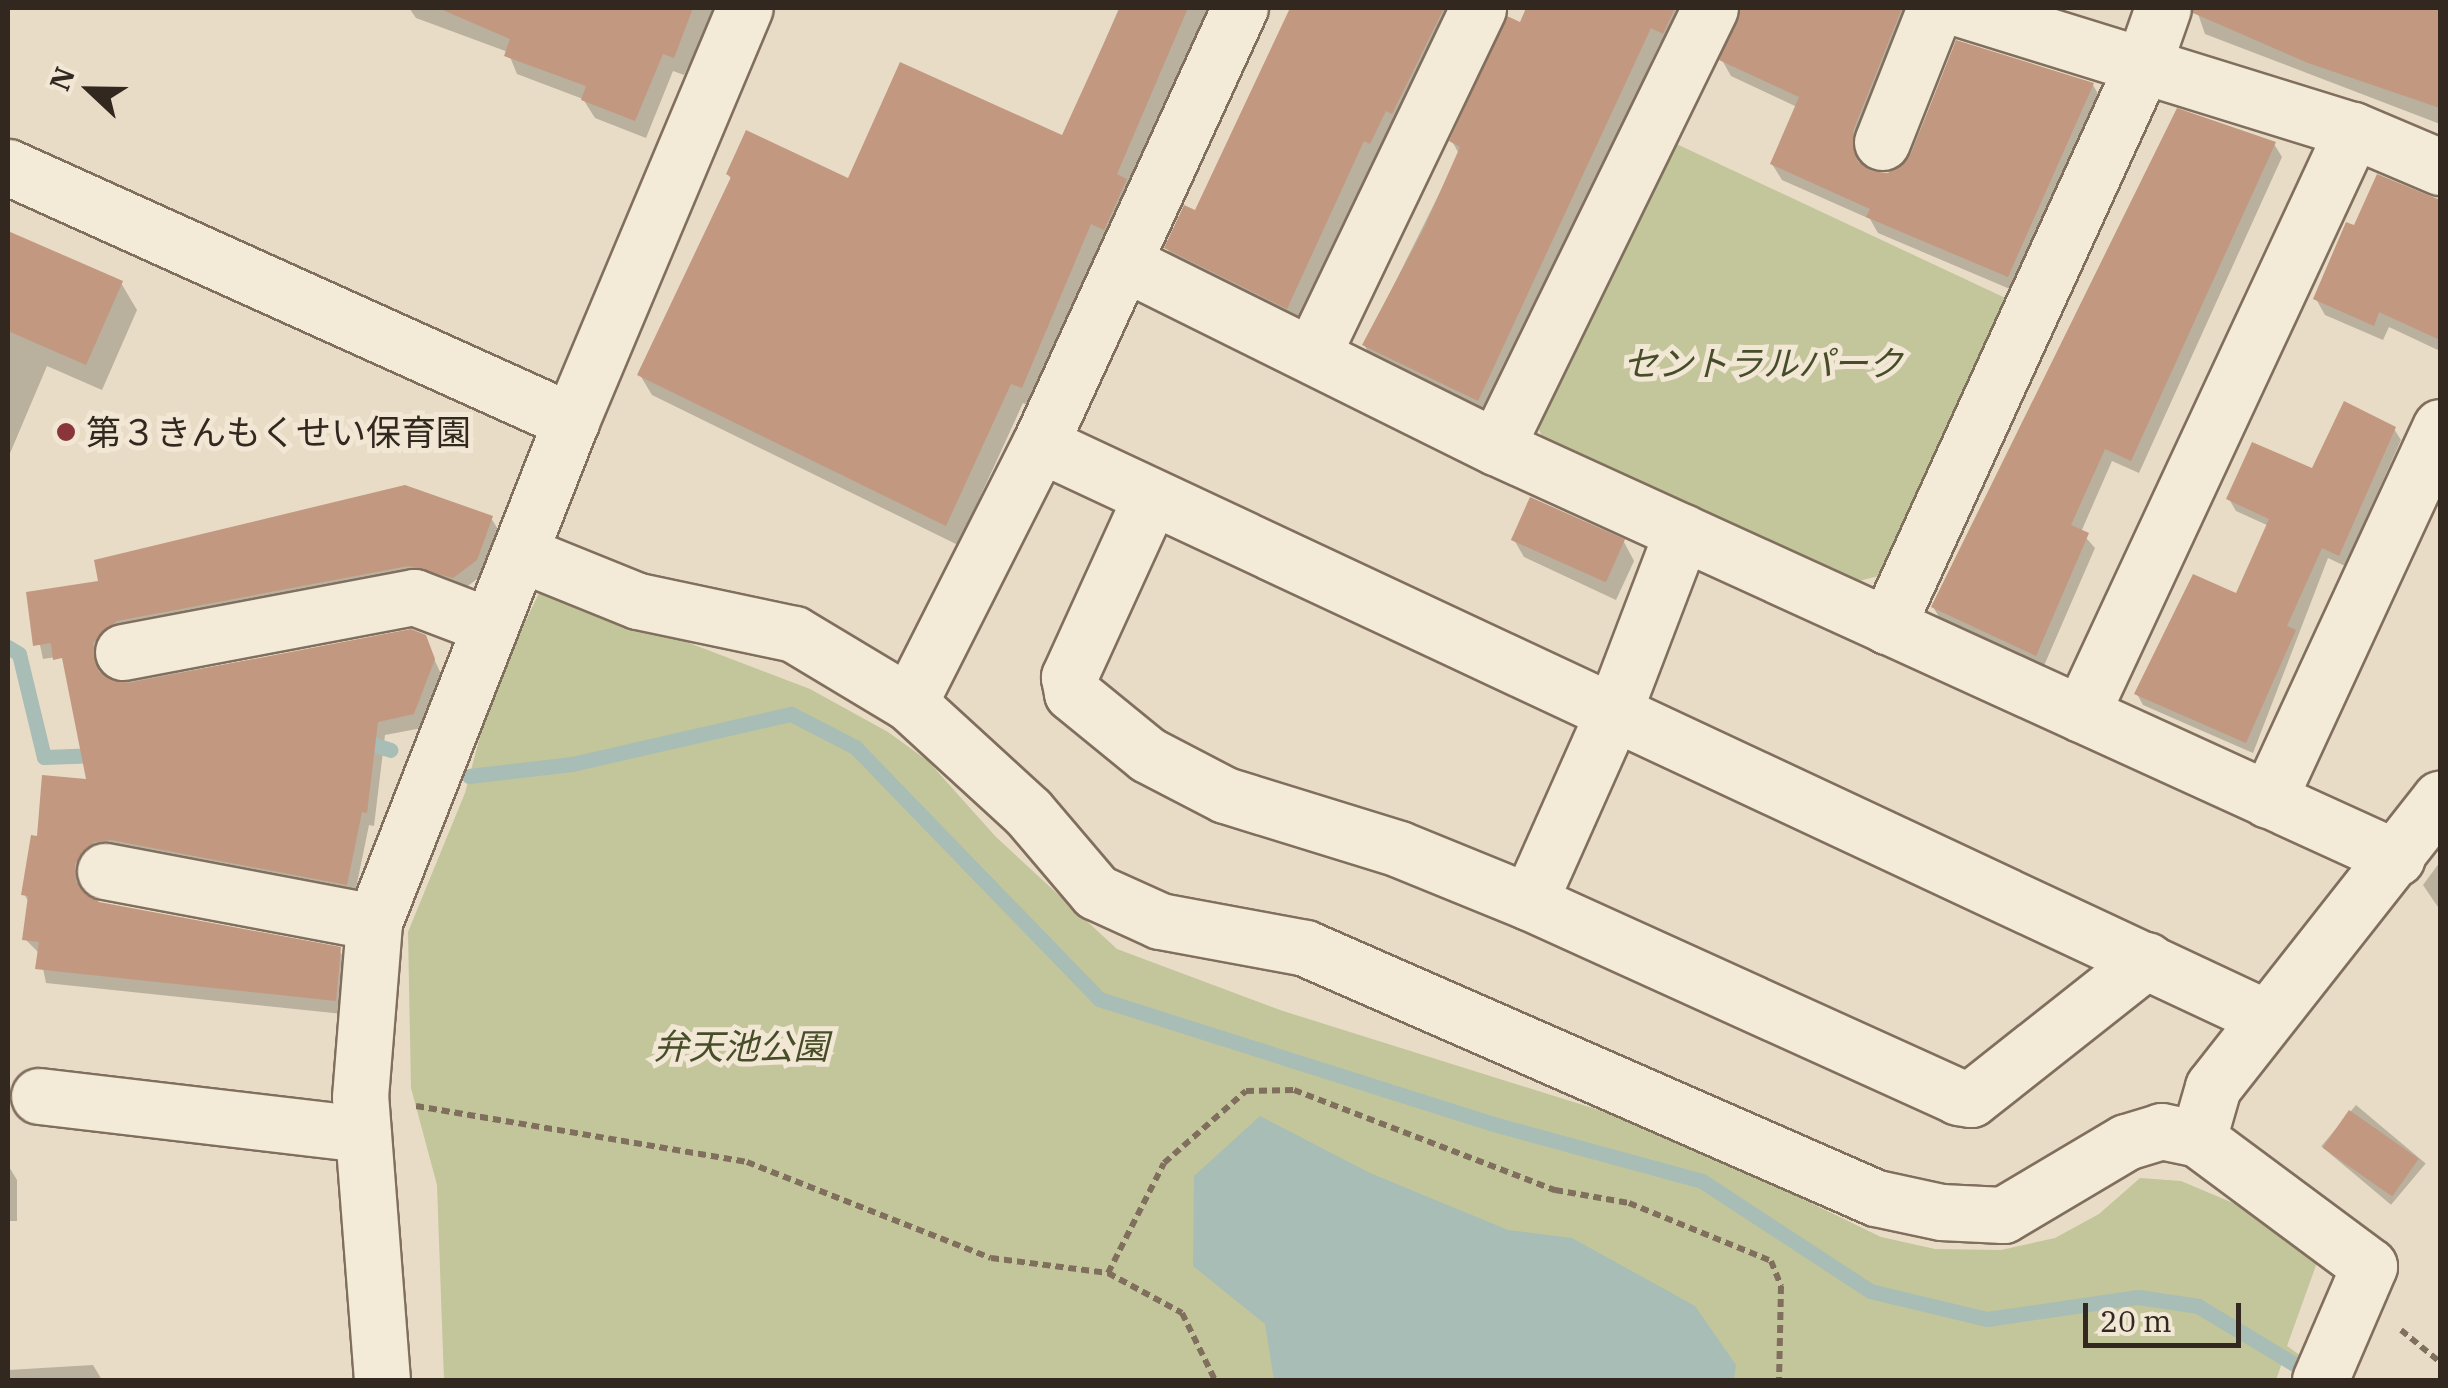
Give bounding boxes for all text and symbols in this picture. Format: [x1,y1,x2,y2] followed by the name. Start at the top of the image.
[40,40,140,140] north arrow
[40,61,83,96] text: N
[1623,342,1903,384] park label: セントラルパーク
[86,411,471,453] place label: 第３きんもくせい保育園
[55,421,77,443] marker: 第３きんもくせい保育園
[654,1025,828,1067] park label: 弁天池公園
[2088,1283,2246,1345] scale bar
[2100,1301,2172,1340] text: 20 m

